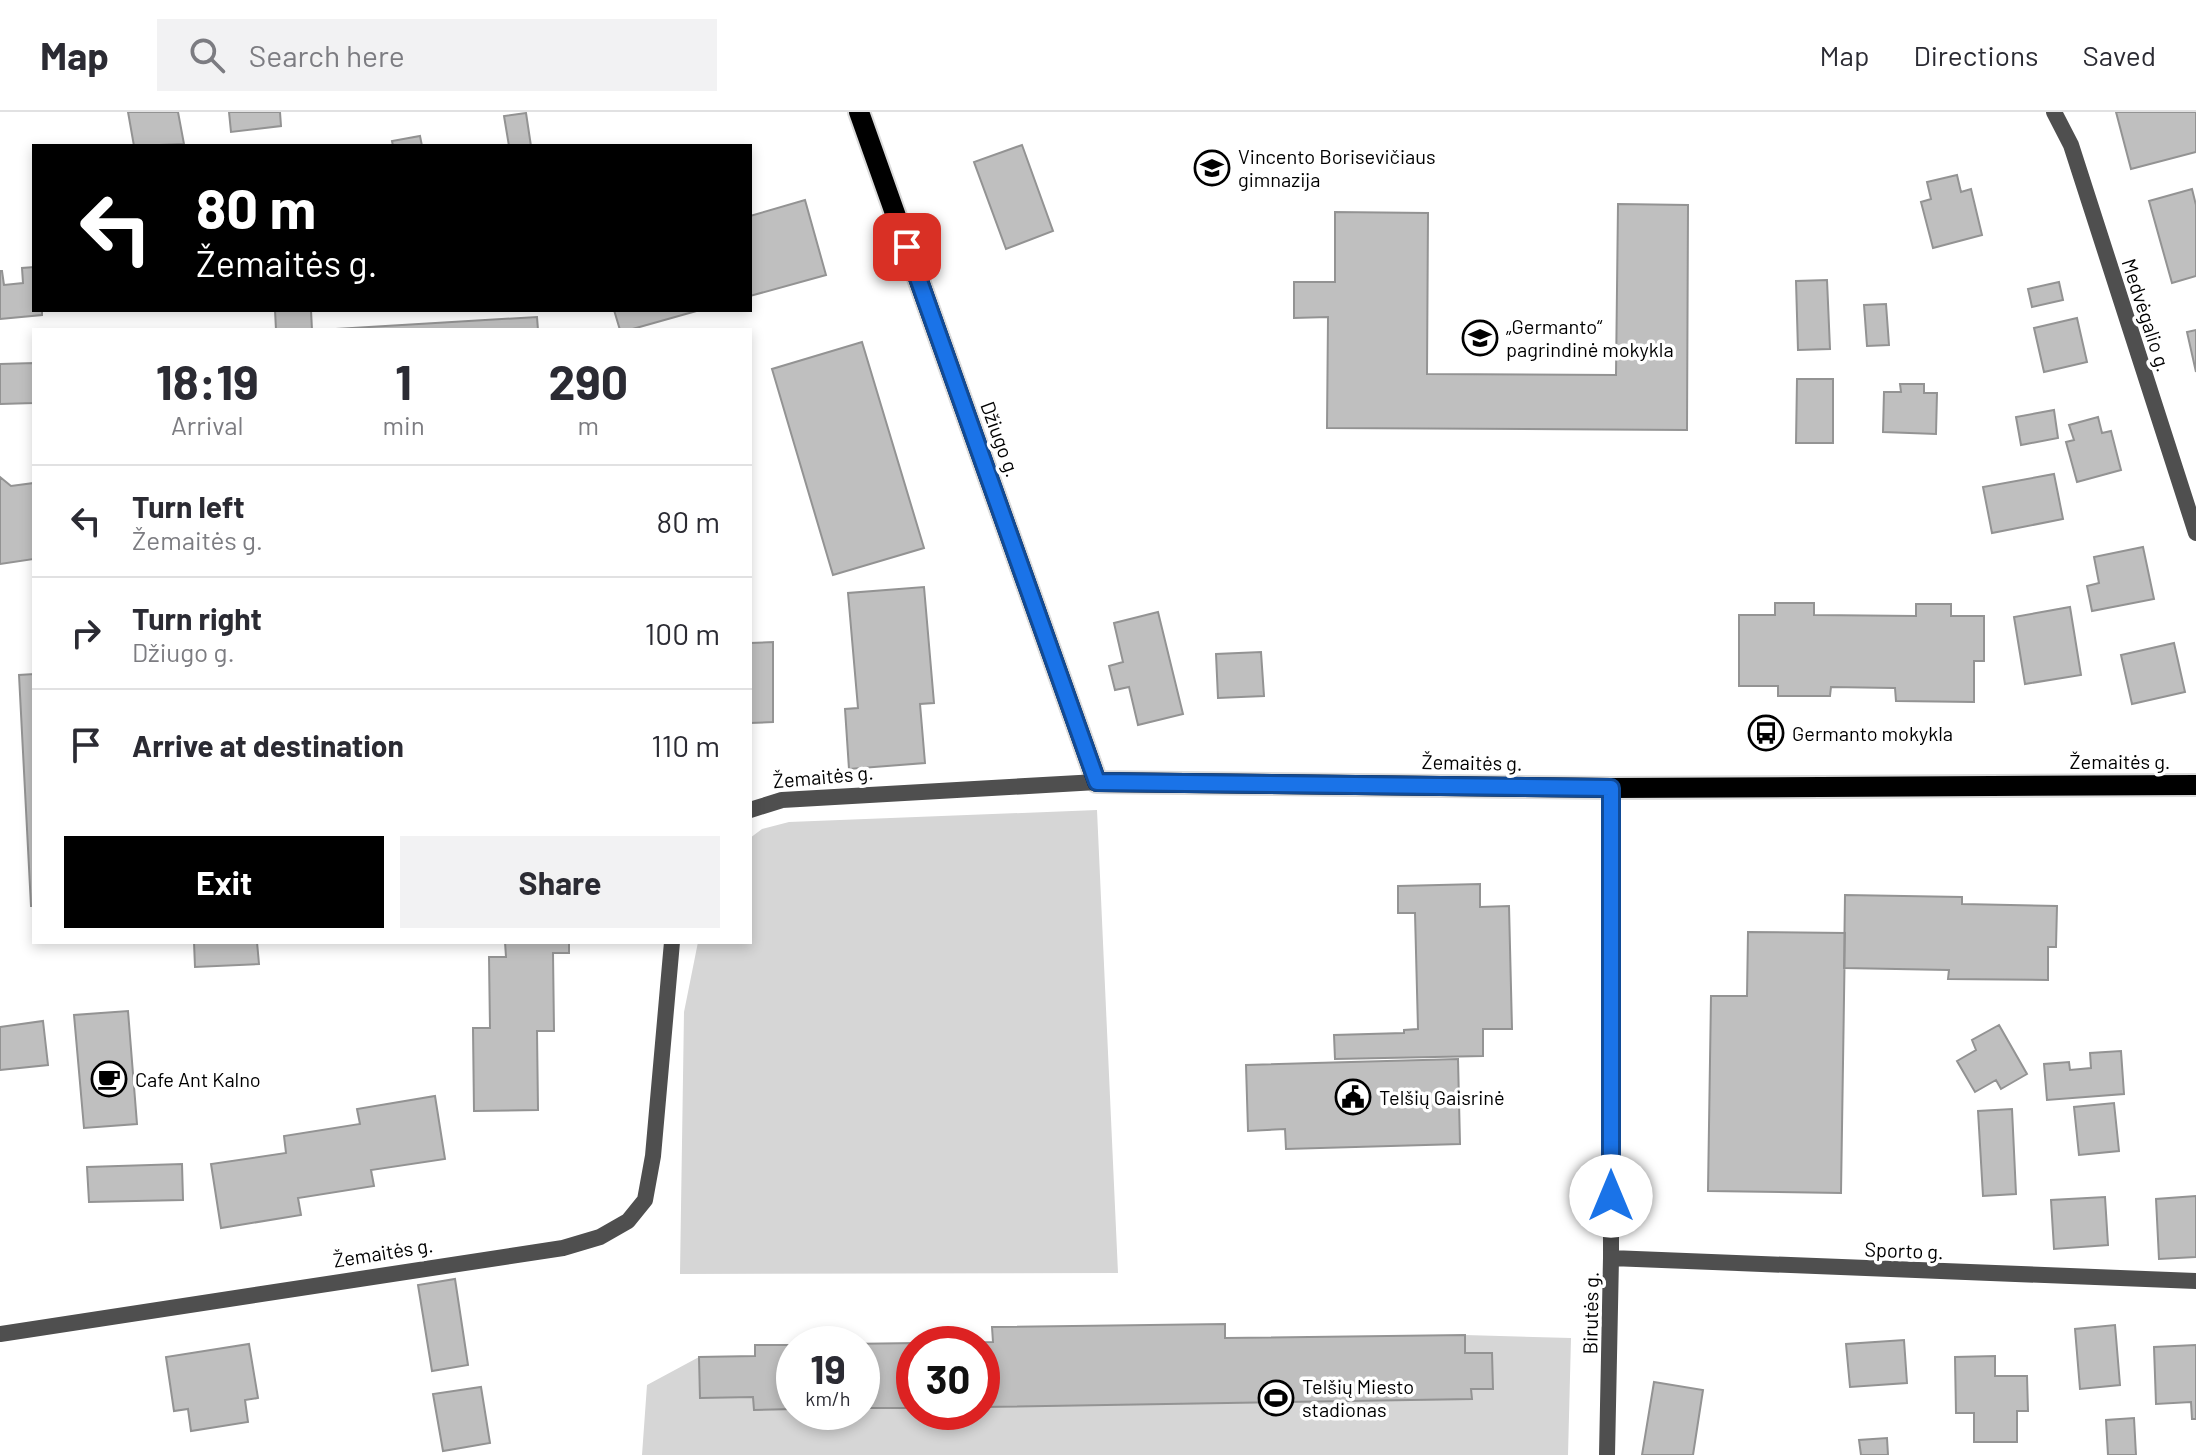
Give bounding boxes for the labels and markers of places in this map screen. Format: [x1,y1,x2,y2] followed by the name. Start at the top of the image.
[1238,144,1436,191] place label: Vincento Borisevičiaus gimnazija
[1193,149,1231,187] school or university icon: Vincento Borisevičiaus gimnazija
[873,213,941,281] pin
[1506,314,1674,361] place label: „Germanto“ pagrindinė mokykla
[1461,319,1499,357] school or university icon: „Germanto“ pagrindinė mokykla
[1747,714,1785,752] bus stop icon: Germanto mokykla
[1792,721,1953,745] place label: Germanto mokykla
[90,1060,128,1098] cafe icon: Cafe Ant Kalno
[135,1067,261,1091] place label: Cafe Ant Kalno
[1334,1078,1372,1116] public building icon: Telšių Gaisrinė
[1379,1085,1505,1109] place label: Telšių Gaisrinė
[1302,1374,1414,1421] place label: Telšių Miesto stadionas
[1257,1379,1295,1417] sports icon: Telšių Miesto stadionas

